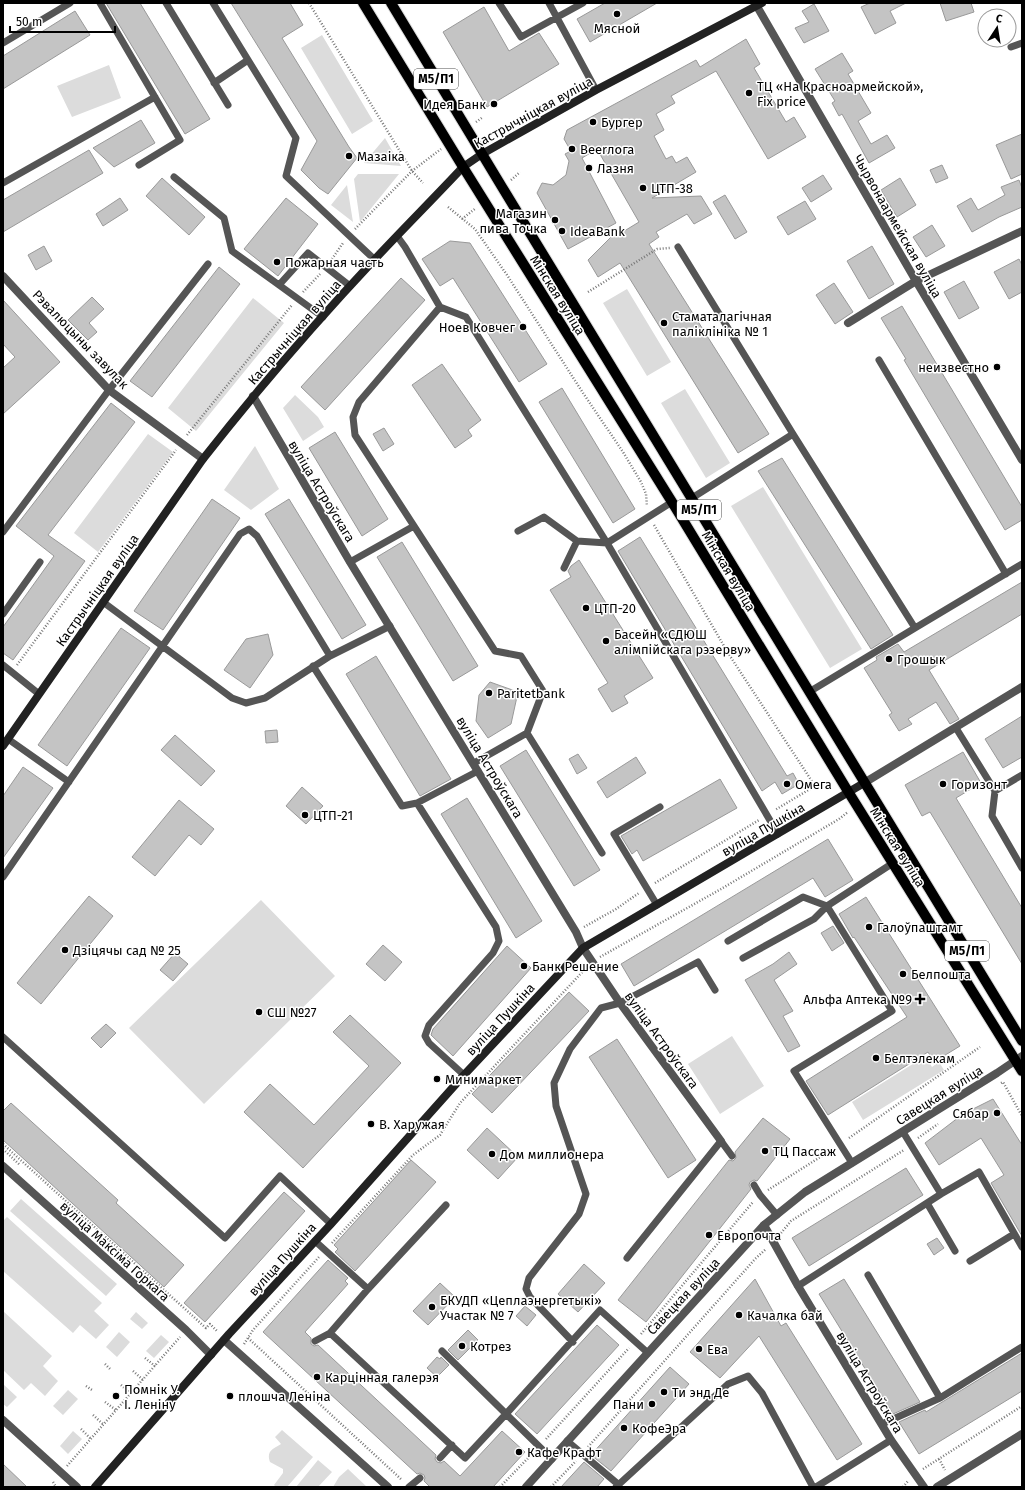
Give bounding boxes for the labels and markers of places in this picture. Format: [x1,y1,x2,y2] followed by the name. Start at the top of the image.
[612,9,622,19] marker: Мясной
[594,21,640,36] place label: Мясной
[757,79,923,109] place label: ТЦ «На Красноармейской», Fix price
[744,88,754,98] marker: ТЦ «На Красноармейской», Fix price
[423,97,486,112] place label: Идея Банк
[489,99,499,109] marker: Идея Банк
[601,115,643,130] place label: Бургер
[588,117,598,127] marker: Бургер
[580,142,634,157] place label: Beerлога
[567,144,577,154] marker: Beerлога
[357,149,405,164] place label: Мазаіка
[344,151,354,161] marker: Мазаіка
[597,161,634,176] place label: Лазня
[584,163,594,173] marker: Лазня
[651,181,693,196] place label: ЦТП-38
[638,183,648,193] marker: ЦТП-38
[479,206,547,236] place label: Магазин пива Точка
[550,215,560,225] marker: Магазин пива Точка
[570,224,625,239] place label: IdeaBank
[557,226,567,236] marker: IdeaBank
[285,255,384,270] place label: Пожарная часть
[272,257,282,267] marker: Пожарная часть
[672,309,772,339] place label: Стаматалагічная паліклініка № 1
[659,318,669,328] marker: Стаматалагічная паліклініка № 1
[439,320,515,335] place label: Ноев Ковчег
[518,322,528,332] marker: Ноев Ковчег
[918,360,989,375] place label: неизвестно
[992,362,1002,372] marker: неизвестно
[594,601,636,616] place label: ЦТП-20
[581,603,591,613] marker: ЦТП-20
[614,627,751,657] place label: Басейн «СДЮШ алімпійскага рэзерву»
[601,636,611,646] marker: Басейн «СДЮШ алімпійскага рэзерву»
[897,652,946,667] place label: Грошык
[884,654,894,664] marker: Грошык
[497,686,565,701] place label: Paritetbank
[484,688,494,698] marker: Paritetbank
[795,777,832,792] place label: Омега
[951,777,1007,792] place label: Горизонт
[782,779,792,789] marker: Омега
[938,779,948,789] marker: Горизонт
[313,808,353,823] place label: ЦТП-21
[300,810,310,820] marker: ЦТП-21
[877,920,963,935] place label: Галоўпаштамт
[864,922,874,932] marker: Галоўпаштамт
[72,943,181,958] place label: Дзіцячы сад № 25
[60,945,70,955] marker: Дзіцячы сад № 25
[532,959,619,974] place label: Банк Решение
[519,961,529,971] marker: Банк Решение
[911,967,971,982] place label: Белпошта
[898,969,908,979] marker: Белпошта
[803,992,912,1007] place label: Альфа Аптека №9
[915,994,925,1004] marker: Альфа Аптека №9
[267,1005,317,1020] place label: СШ №27
[254,1007,264,1017] marker: СШ №27
[884,1051,955,1066] place label: Белтэлекам
[871,1053,881,1063] marker: Белтэлекам
[445,1072,521,1087] place label: Минимаркет
[432,1074,442,1084] marker: Минимаркет
[953,1106,989,1121] place label: Сябар
[992,1108,1002,1118] marker: Сябар
[379,1117,445,1132] place label: В. Харужая
[366,1119,376,1129] marker: В. Харужая
[773,1144,837,1159] place label: ТЦ Пассаж
[760,1146,770,1156] marker: ТЦ Пассаж
[499,1147,604,1162] place label: Дом миллионера
[487,1149,497,1159] marker: Дом миллионера
[717,1228,781,1243] place label: Европочта
[704,1230,714,1240] marker: Европочта
[440,1293,602,1323] place label: БКУДП «Цеплаэнергетыкі» Участак № 7
[427,1302,437,1312] marker: БКУДП «Цеплаэнергетыкі» Участак № 7
[747,1308,823,1323] place label: Качалка бай
[734,1310,744,1320] marker: Качалка бай
[470,1339,512,1354] place label: Котрез
[457,1341,467,1351] marker: Котрез
[707,1342,728,1357] place label: Ева
[694,1344,704,1354] marker: Ева
[325,1370,439,1385] place label: Карцінная галерэя
[312,1372,322,1382] marker: Карцінная галерэя
[124,1382,180,1412] place label: Помнік У. І. Леніну
[672,1385,729,1400] place label: Ти энд Де
[659,1387,669,1397] marker: Ти энд Де
[238,1389,331,1404] place label: плошча Леніна
[111,1391,121,1401] marker: Помнік У. І. Леніну
[225,1391,235,1401] marker: плошча Леніна
[613,1397,644,1412] place label: Пани
[647,1399,657,1409] marker: Пани
[632,1421,686,1436] place label: КофеЭра
[619,1423,629,1433] marker: КофеЭра
[527,1445,601,1460] place label: Кафе Крафт
[514,1447,524,1457] marker: Кафе Крафт

